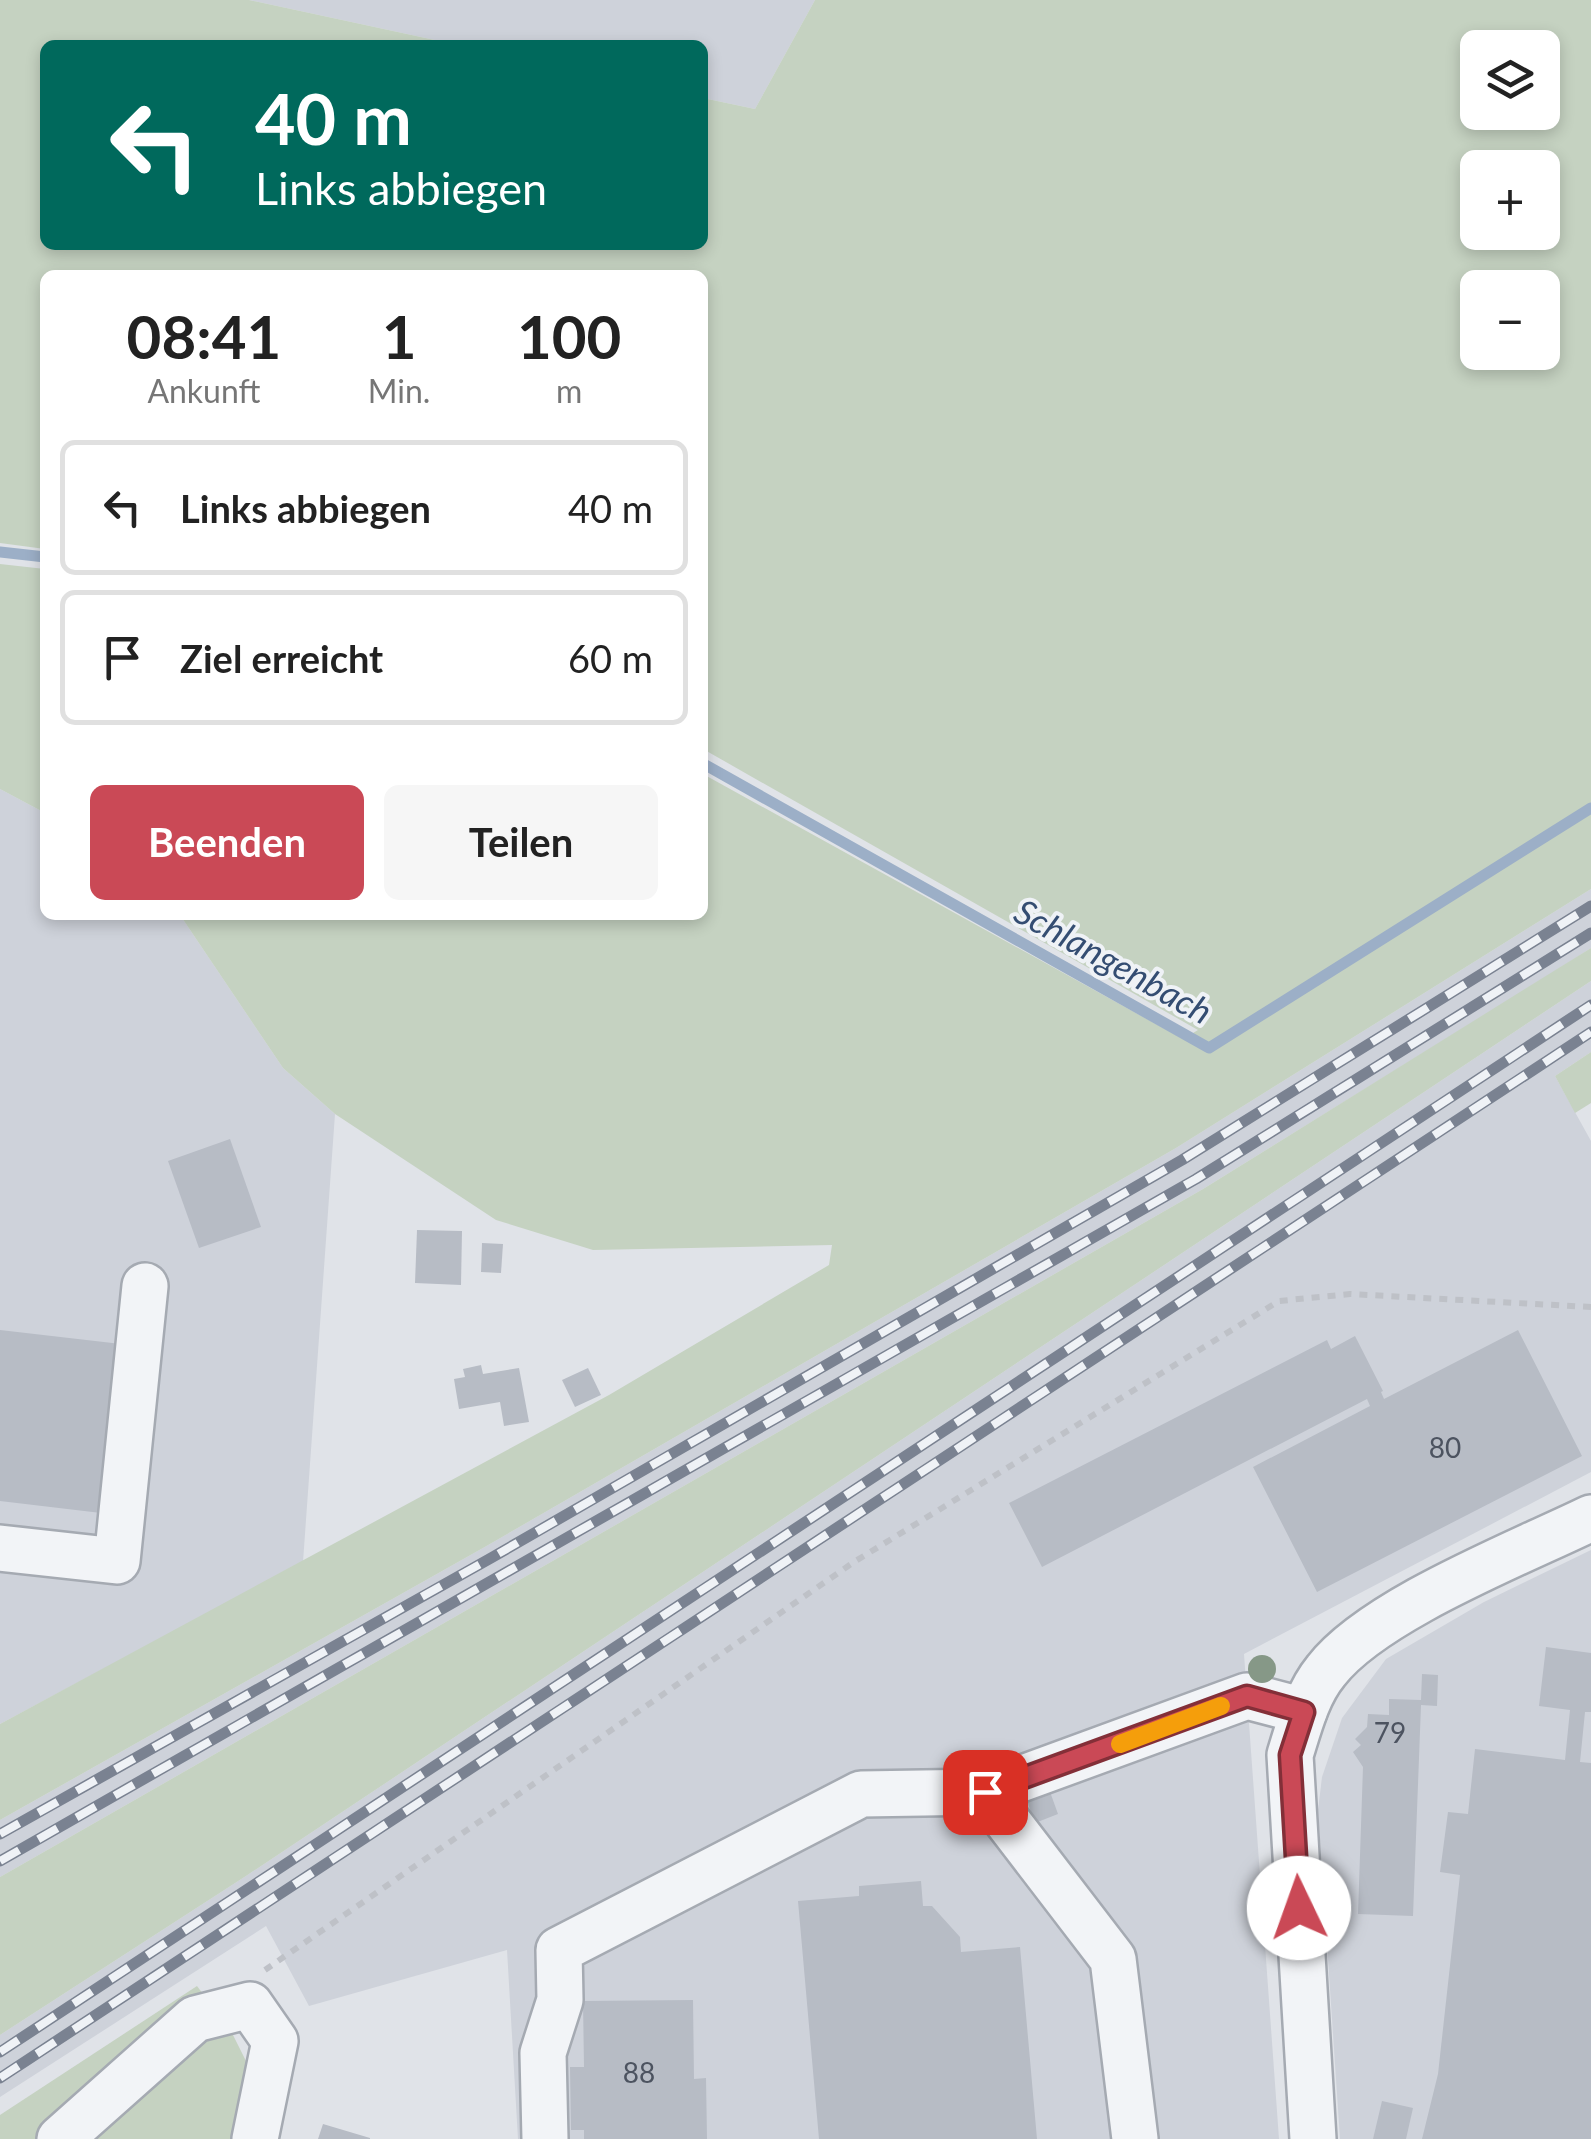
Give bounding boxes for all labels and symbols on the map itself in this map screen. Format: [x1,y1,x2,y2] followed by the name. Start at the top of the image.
[1008,889,1220,1032] water label: Schlangenbach
[1429,1430,1461,1464] house number: 80
[1374,1715,1406,1749] house number: 79
[943,1750,1028,1835] pin
[1247,1856,1351,1960] position arrow
[623,2055,655,2089] house number: 88

